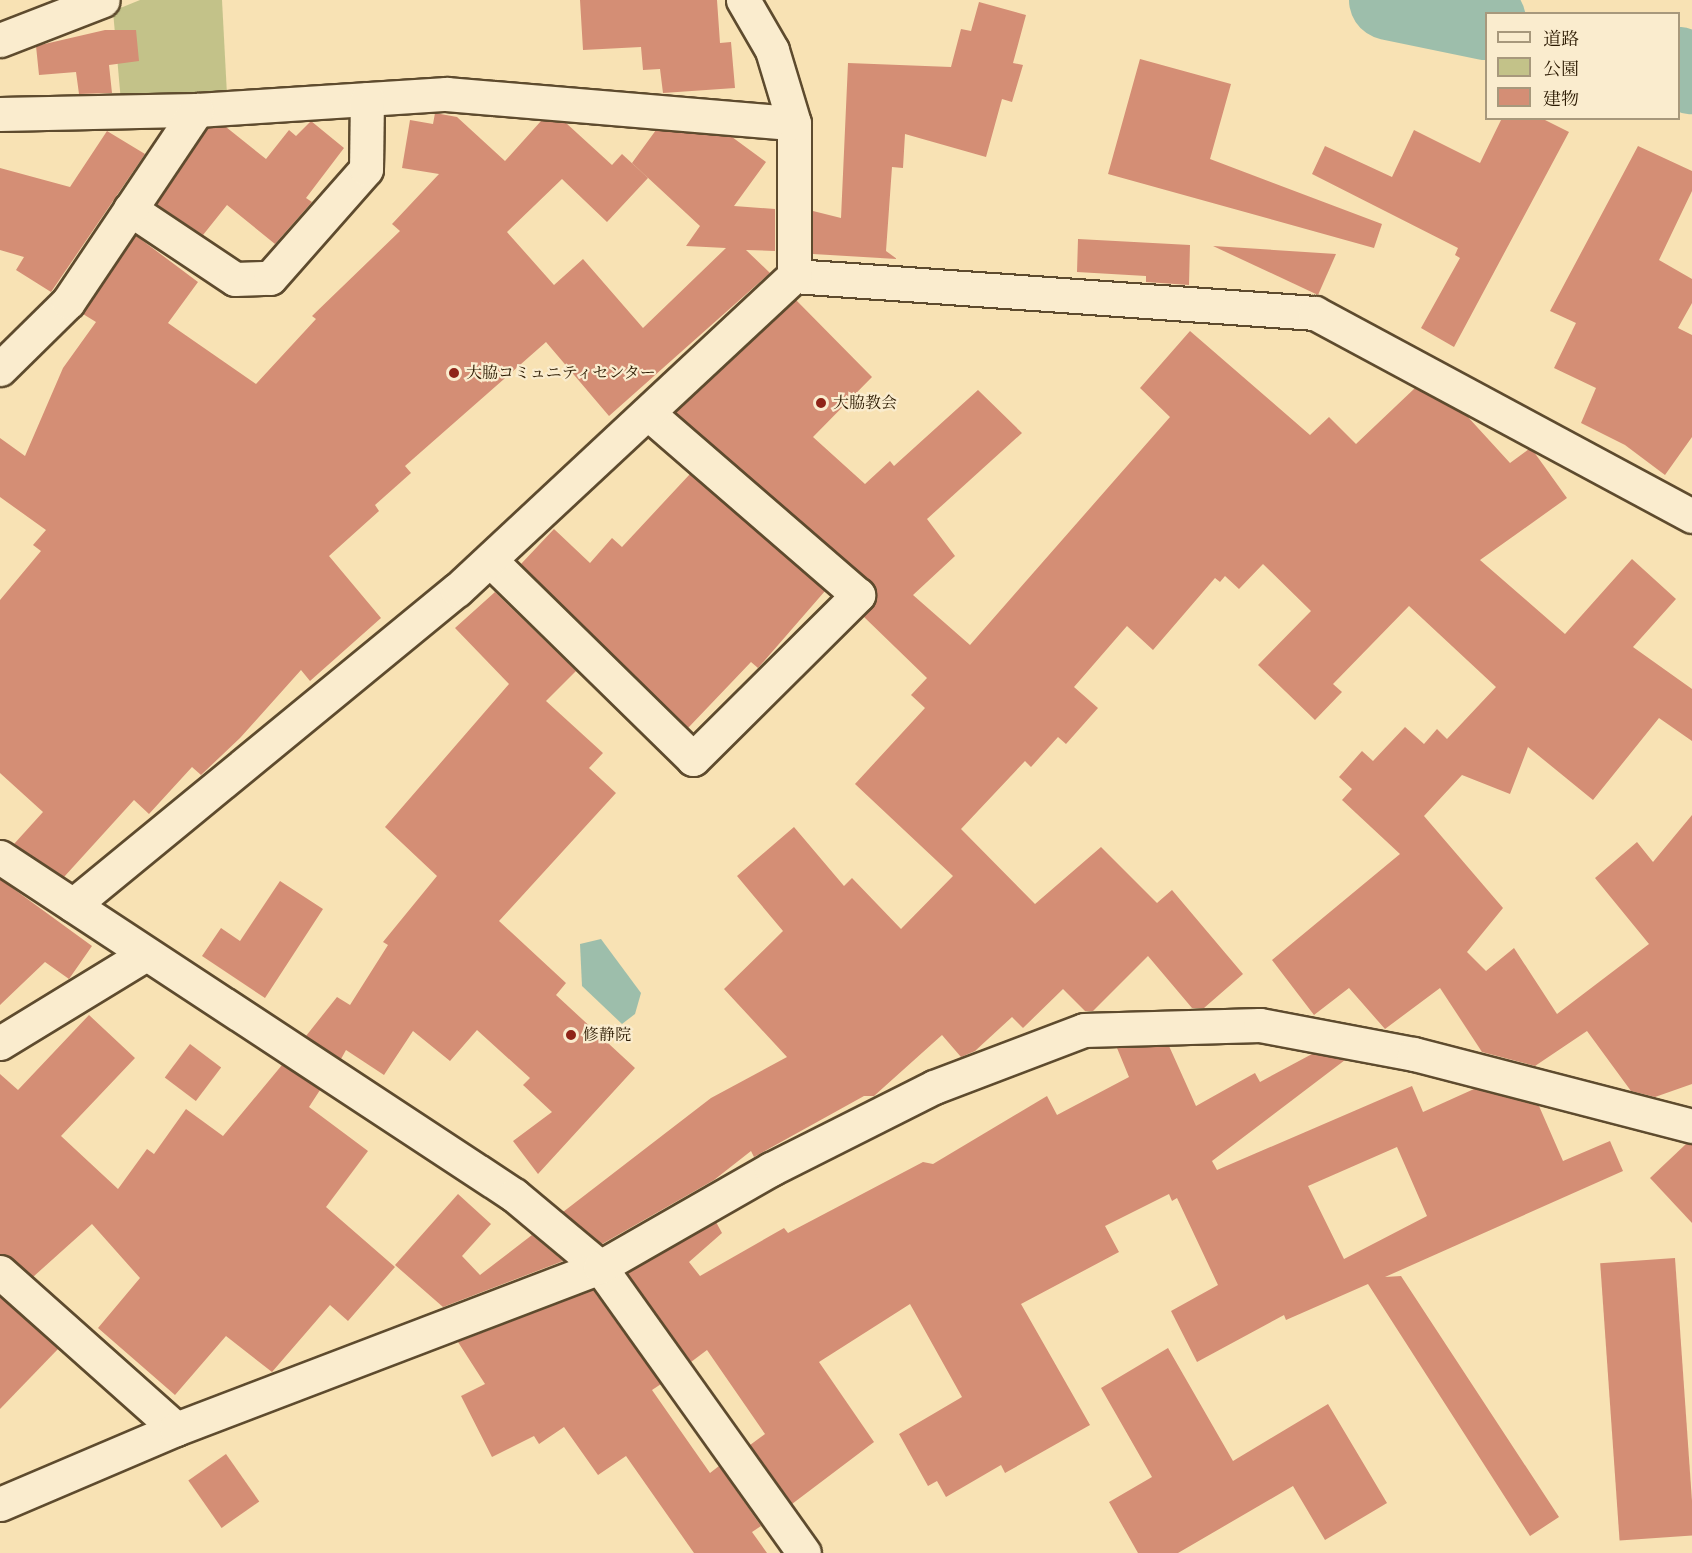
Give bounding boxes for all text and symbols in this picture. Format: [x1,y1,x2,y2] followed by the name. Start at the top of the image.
[1485,12,1680,120] legend
[1543,27,1579,51] text: 道路
[1543,57,1579,81] text: 公園
[1543,87,1579,111] text: 建物
[466,363,658,383] place label: 大脇コミュニティセンター
[447,366,461,380] marker: 大脇コミュニティセンター
[833,393,897,413] place label: 大脇教会
[814,396,828,410] marker: 大脇教会
[583,1025,631,1045] place label: 修静院
[564,1028,578,1042] marker: 修静院

